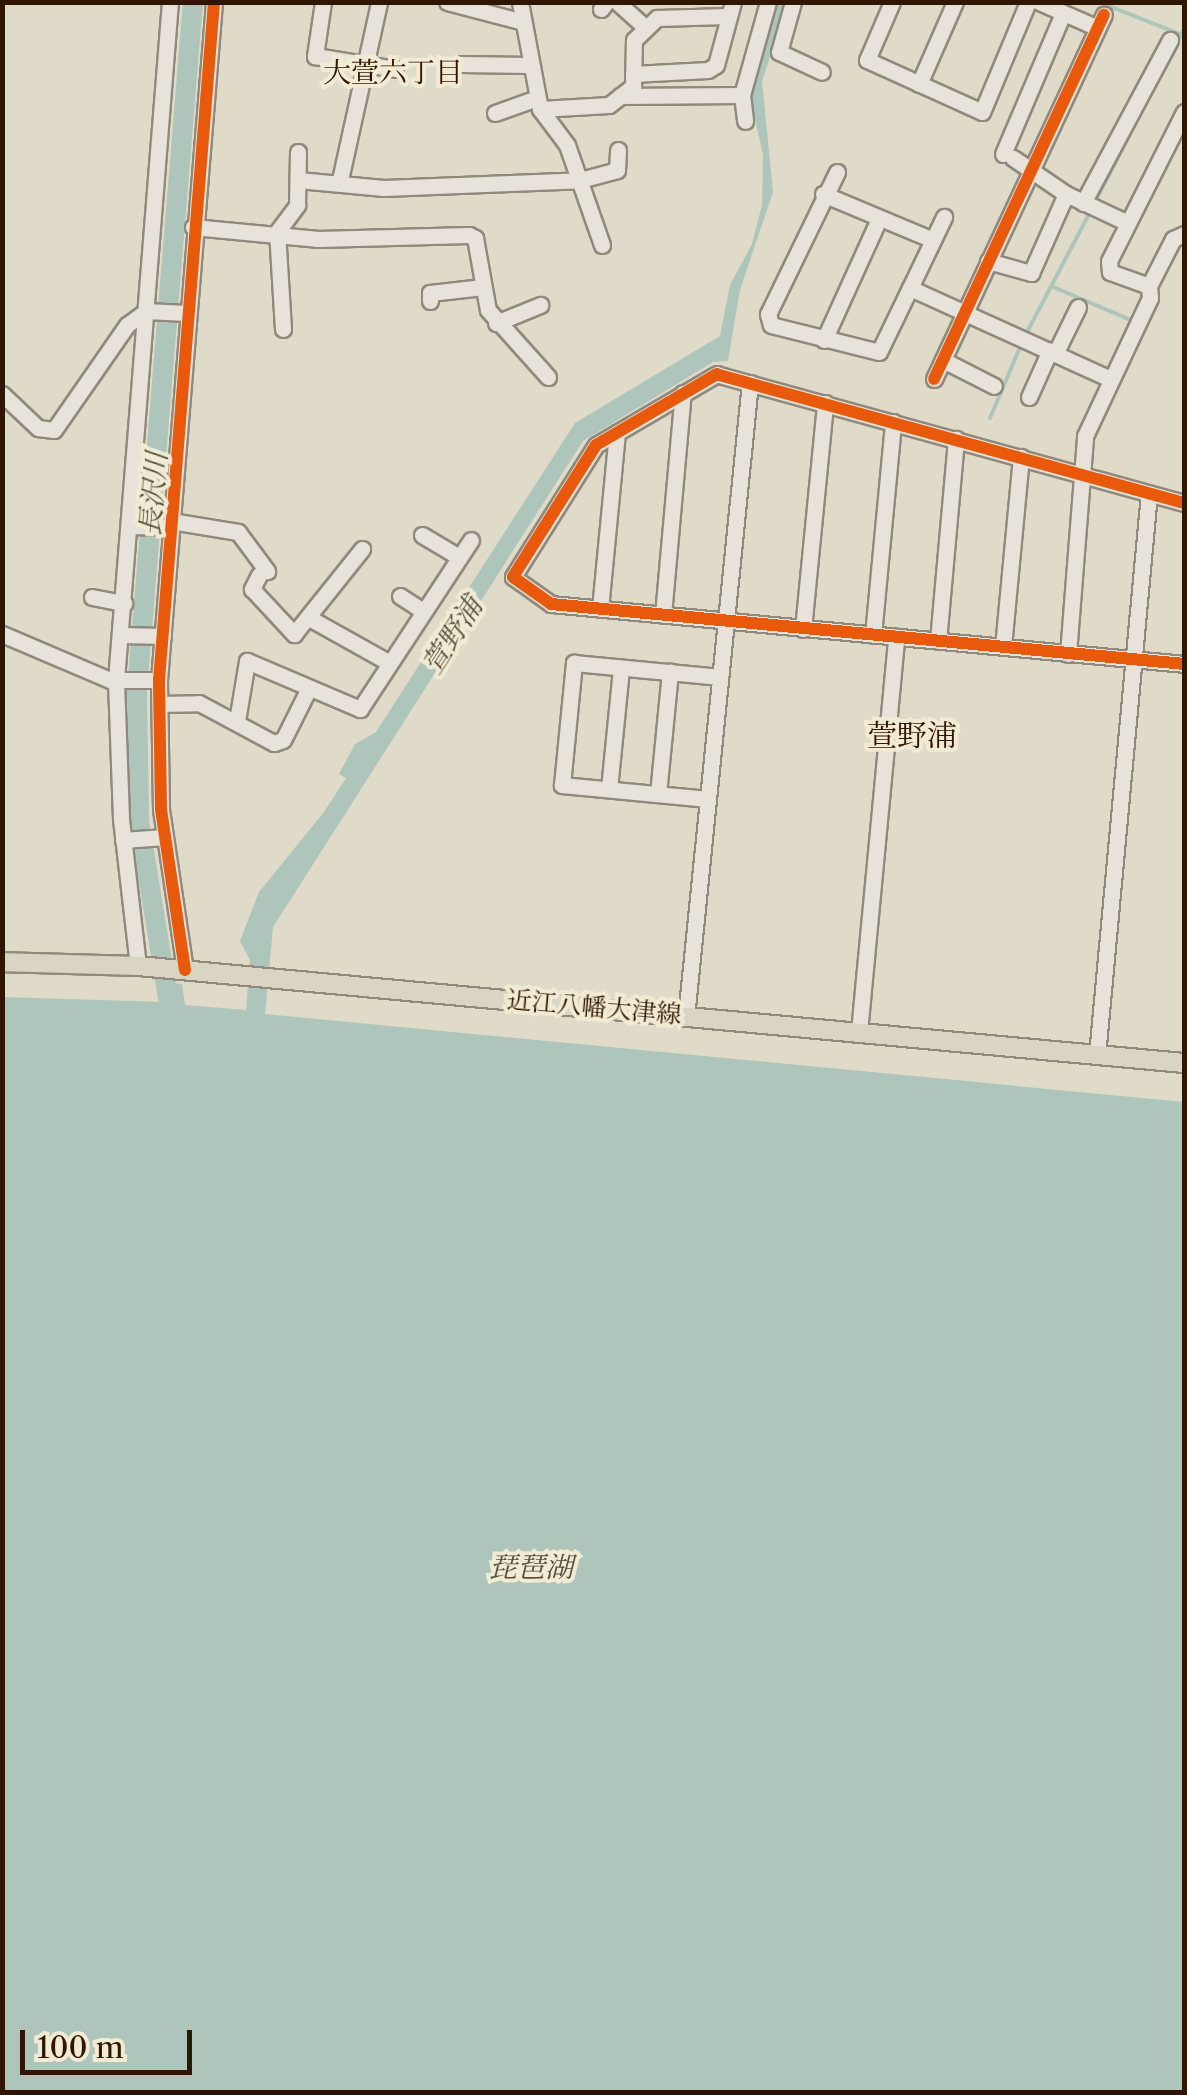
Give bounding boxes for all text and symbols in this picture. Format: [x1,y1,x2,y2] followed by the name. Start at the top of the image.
[323,55,463,89] district label: 大萱六丁目
[133,451,173,537] water label: 長沢川
[415,591,489,679] water label: 萱野浦
[867,718,957,754] district label: 萱野浦
[506,985,682,1031] street label: 近江八幡大津線
[489,1550,573,1584] water label: 琵琶湖
[25,2010,198,2072] scale bar
[37,2029,124,2066] text: 100 m

